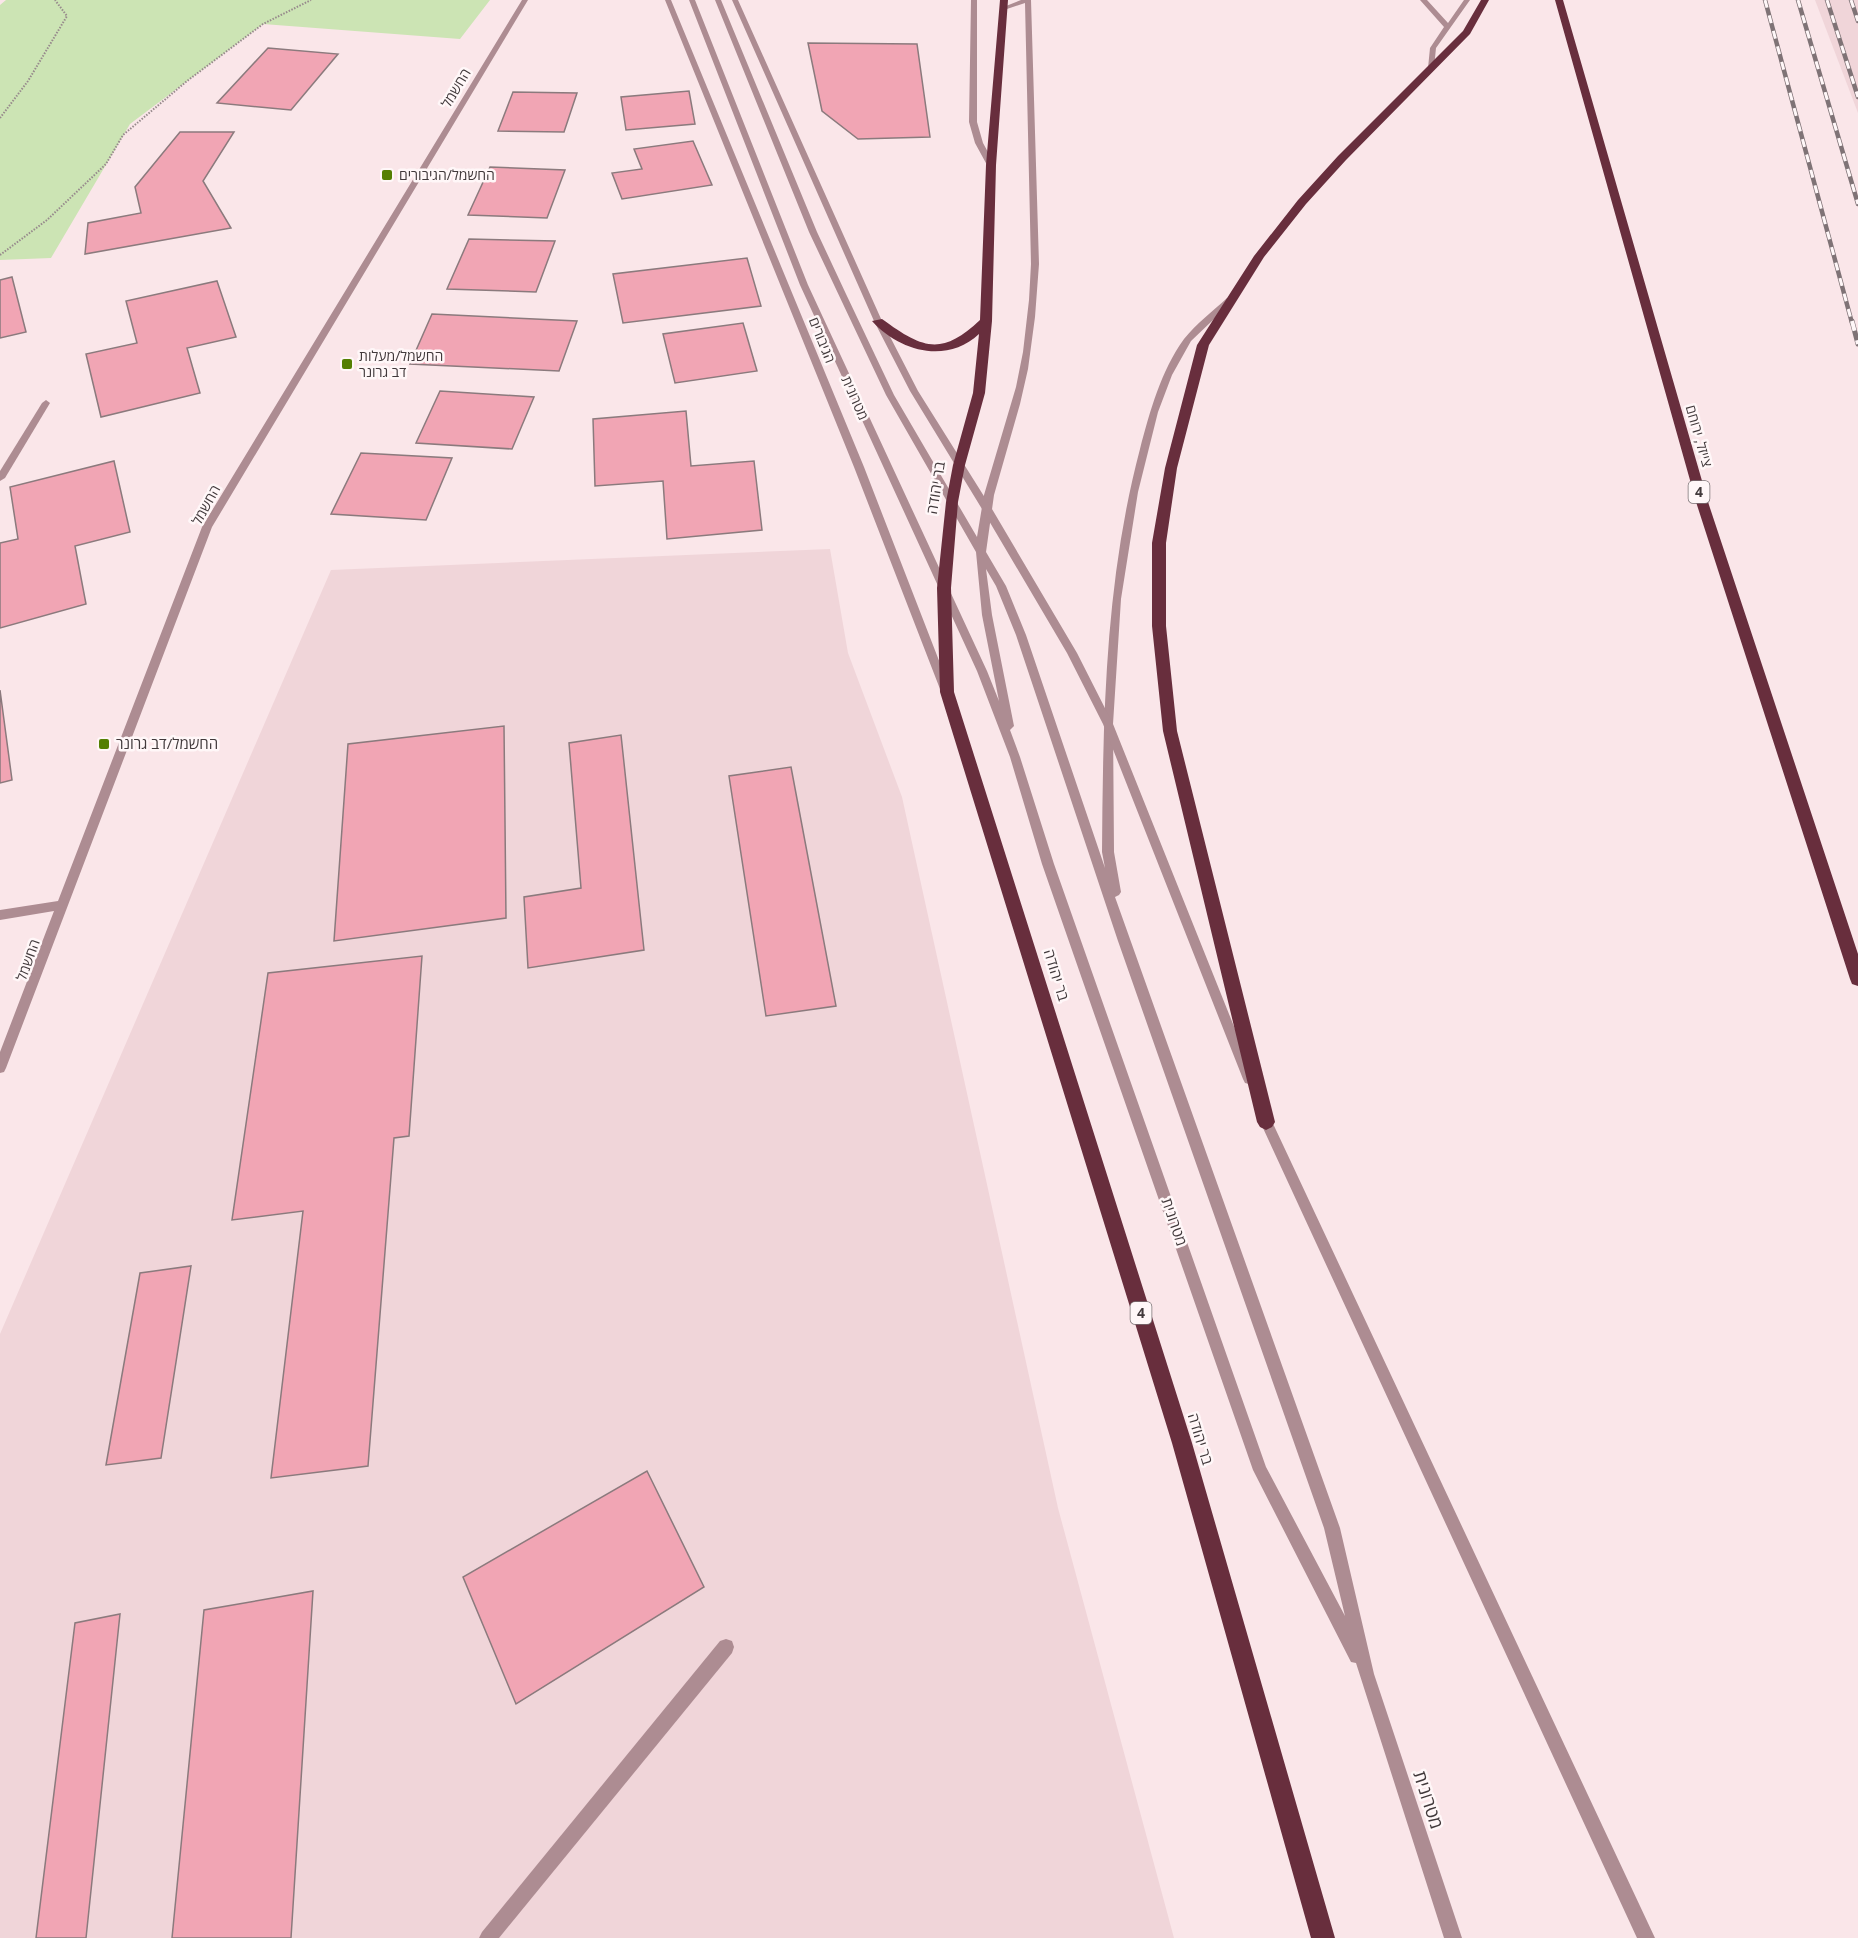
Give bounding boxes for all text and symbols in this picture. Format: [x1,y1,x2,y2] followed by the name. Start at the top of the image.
[436,64,475,111] street label: החשמל
[399,165,495,184] place label: החשמל/הגיבורים
[380,168,394,182] marker: החשמל/הגיבורים
[805,314,840,366] street label: הגיבורים
[359,346,443,381] place label: החשמל/מעלות דב גרונר
[340,357,354,371] marker: החשמל/מעלות דב גרונר
[837,373,874,423] street label: מטרונית
[1682,403,1717,469] street label: צייזל, ירוחם
[921,460,949,516] street label: בר יהודה
[187,481,224,528] street label: החשמל
[1688,481,1710,503] road number: 4
[116,733,218,753] place label: החשמל/דב גרונר
[97,737,111,751] marker: החשמל/דב גרונר
[11,936,44,983] street label: החשמל
[1040,946,1074,1003] street label: בר יהודה
[1157,1195,1192,1248] street label: מטרונית
[1130,1302,1152,1324] road number: 4
[1184,1410,1218,1467] street label: בר יהודה
[1408,1768,1450,1832] street label: מטרונית

